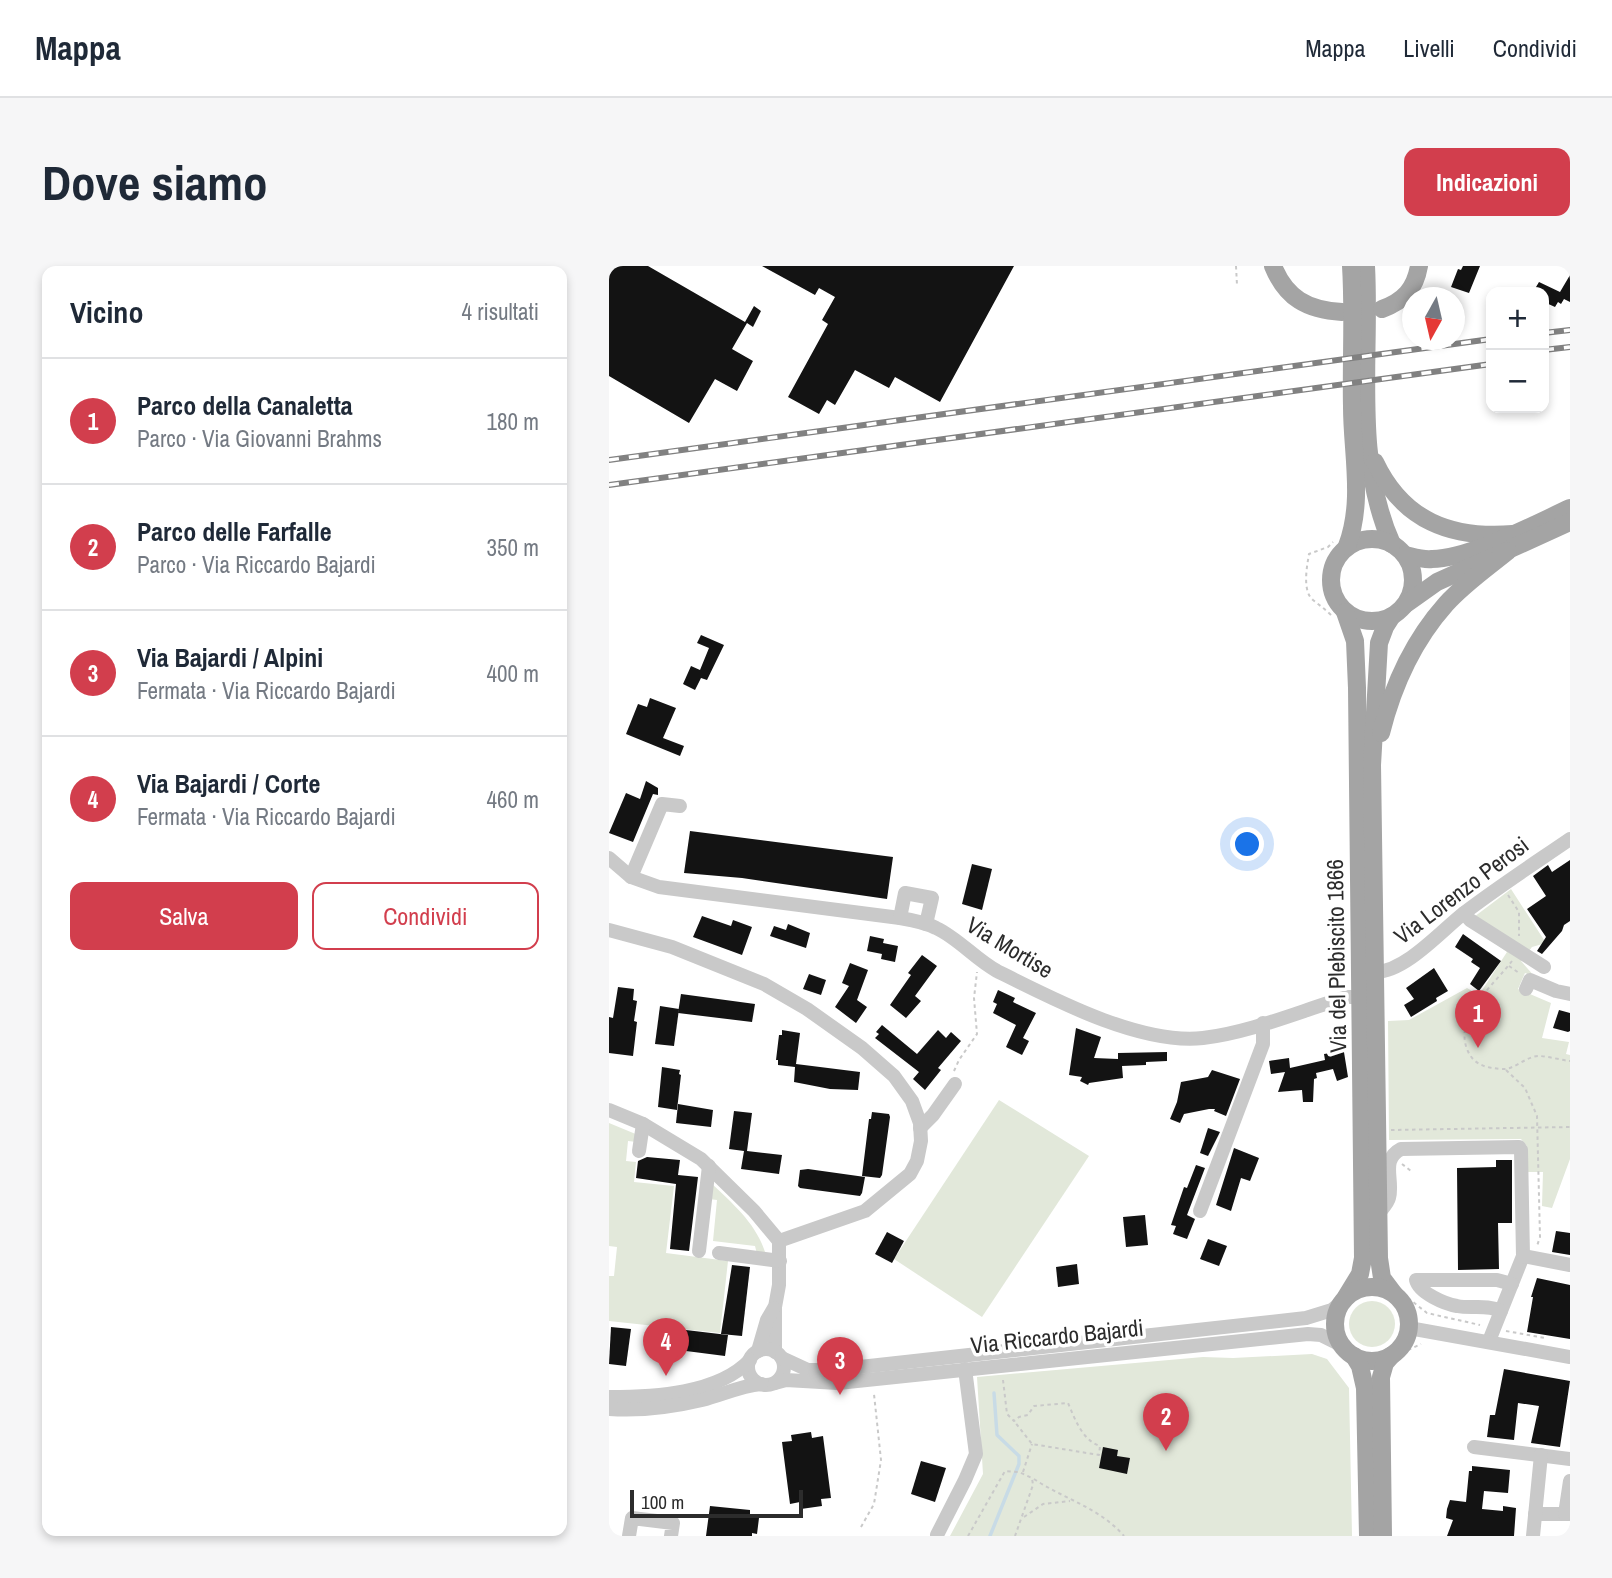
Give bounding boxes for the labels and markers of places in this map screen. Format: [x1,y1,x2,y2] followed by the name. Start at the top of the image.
[1455,990,1501,1048] pin: 1
[643,1318,689,1376] pin: 4
[817,1337,863,1395] pin: 3
[1143,1393,1189,1451] pin: 2

